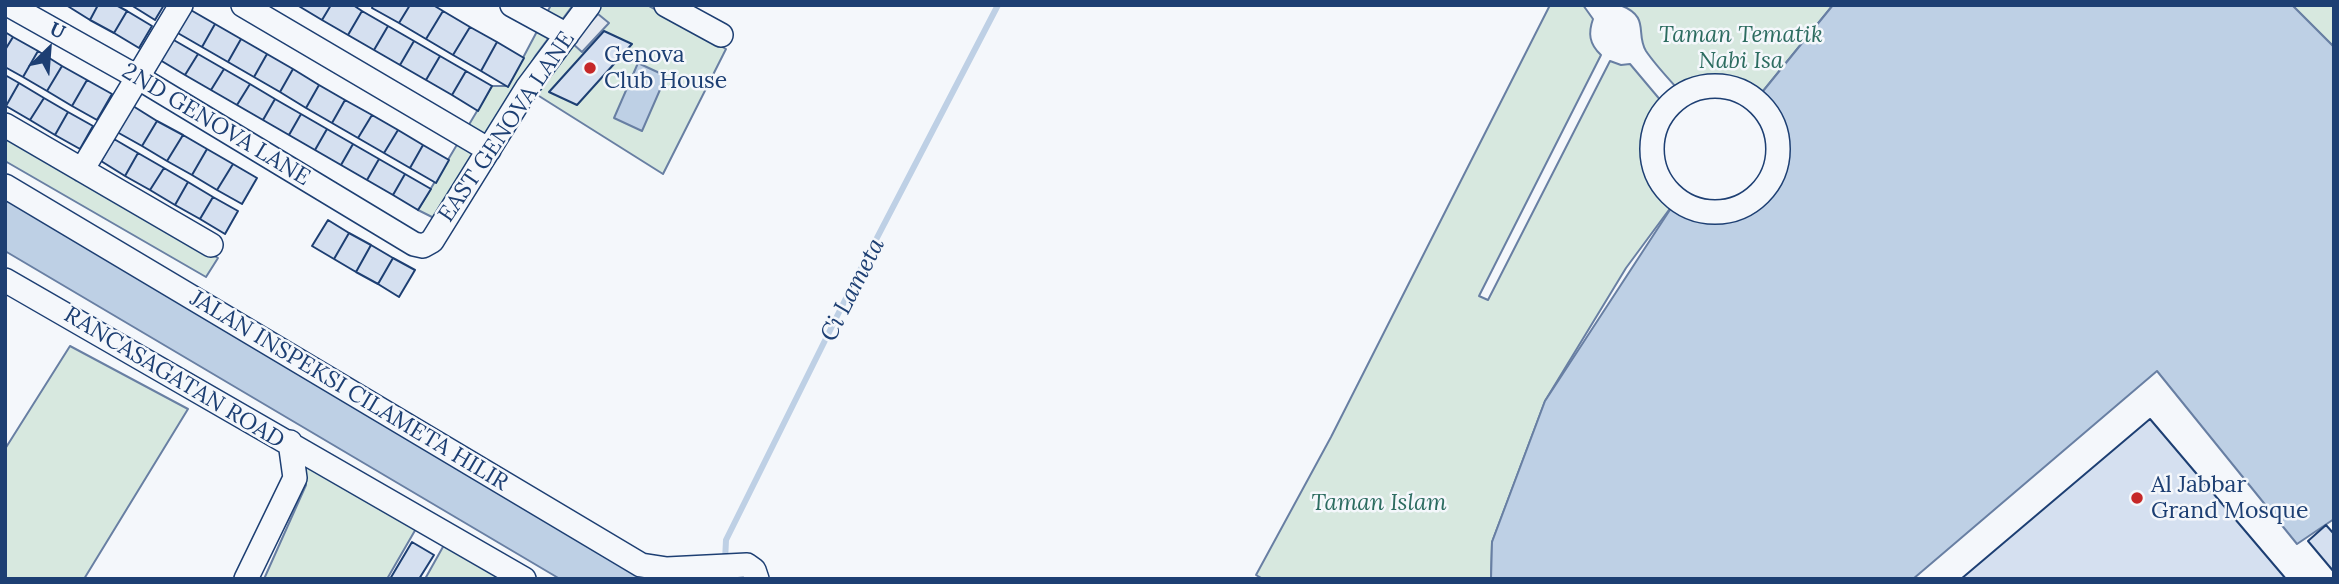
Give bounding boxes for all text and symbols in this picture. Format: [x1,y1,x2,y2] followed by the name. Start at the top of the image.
[14,14,84,84] north arrow
[46,16,69,44] text: U
[1659,21,1823,75] park label: Taman Tematik Nabi Isa
[433,26,581,228] street label: EAST GENOVA LANE
[604,41,727,95] place label: Genova Club House
[117,58,315,192] street label: 2ND GENOVA LANE
[582,60,598,76] marker: Genova Club House
[815,234,891,346] water label: Ci Lameta
[185,285,513,497] street label: JALAN INSPEKSI CILAMETA HILIR
[59,301,289,455] street label: RANCASAGATAN ROAD
[2151,471,2308,525] place label: Al Jabbar Grand Mosque
[1311,489,1447,517] park label: Taman Islam
[2129,490,2145,506] marker: Al Jabbar Grand Mosque

